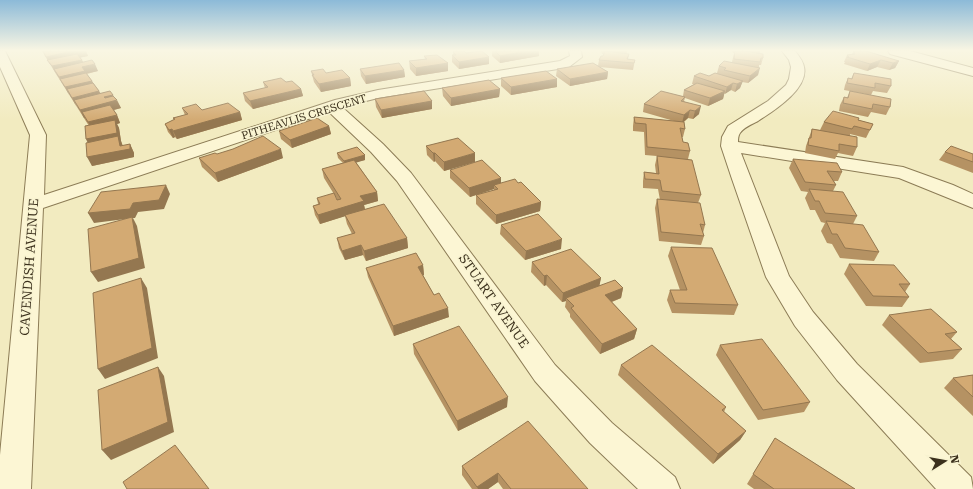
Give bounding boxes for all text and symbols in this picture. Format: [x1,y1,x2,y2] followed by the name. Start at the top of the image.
[240,92,368,142] street label: PITHEAVLIS CRESCENT
[17,198,41,336] street label: CAVENDISH AVENUE
[456,251,532,351] street label: STUART AVENUE
[925,441,965,481] north arrow
[947,454,962,465] text: N

